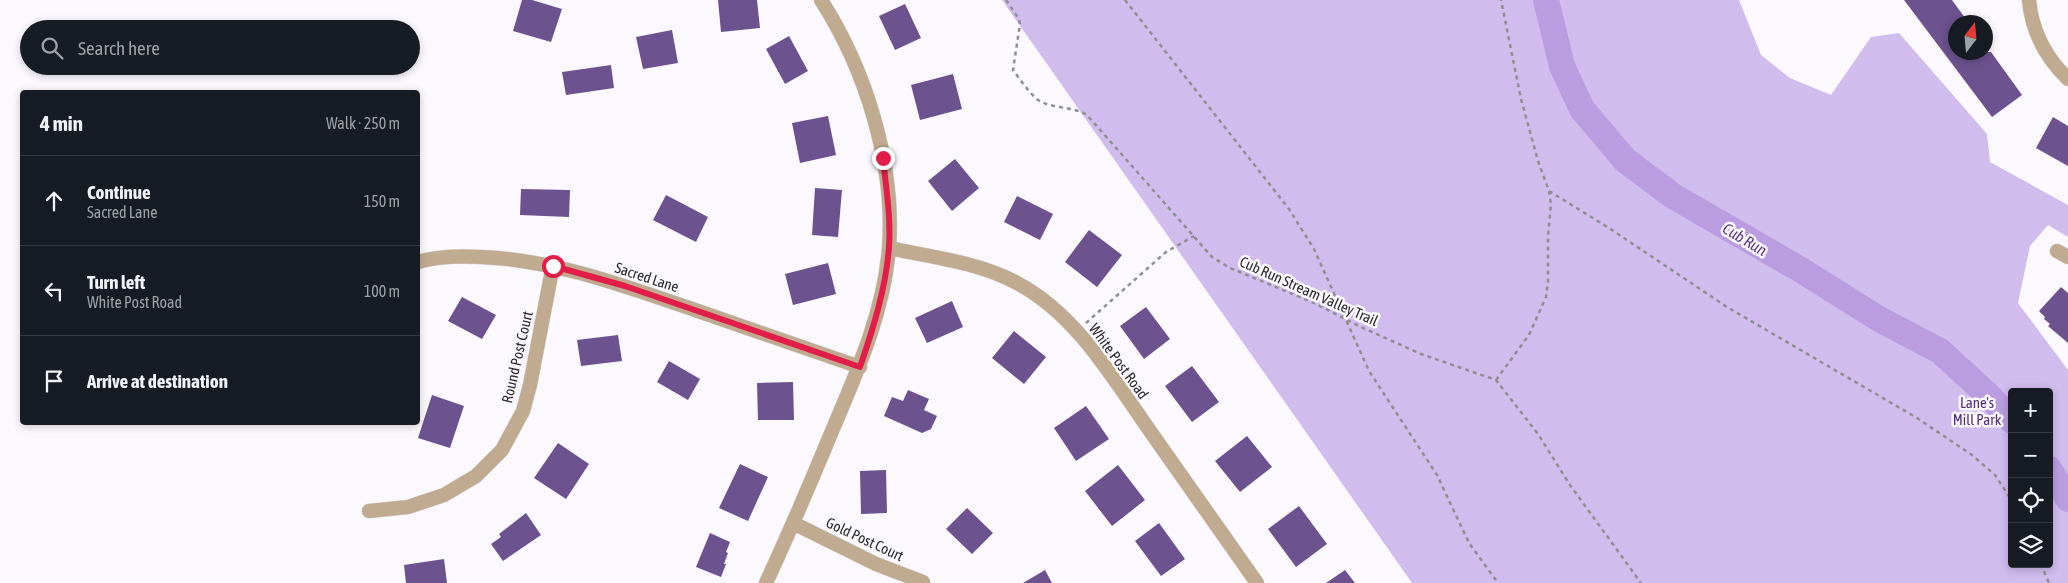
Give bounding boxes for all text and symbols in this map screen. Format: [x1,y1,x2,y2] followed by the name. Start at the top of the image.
[1948,15,1993,60] north arrow
[20,20,420,75] search box
[38,34,66,62] icon: search
[78,37,160,59] text: Search here
[40,111,83,135] text: 4 min
[326,114,400,132] text: Walk · 250 m
[872,147,895,170] route end
[87,181,151,203] text: Continue
[40,187,68,215] icon: ahead
[364,192,400,210] text: 150 m
[87,203,157,221] text: Sacred Lane
[1720,219,1770,259] water label: Cub Run
[1237,253,1381,329] street label: Cub Run Stream Valley Trail
[542,255,565,278] route start
[613,259,681,295] street label: Sacred Lane
[87,271,145,293] text: Turn left
[40,277,68,305] icon: left
[364,282,400,300] text: 100 m
[87,293,182,311] text: White Post Road
[498,309,536,405] street label: Round Post Court
[1086,320,1152,402] street label: White Post Road
[40,367,68,395] icon: arrive
[87,370,228,392] text: Arrive at destination
[2008,388,2053,568] map controls
[2008,388,2053,433] button: +
[1953,394,2002,428] park label: Lane's Mill Park
[2008,433,2053,478] button: −
[2008,478,2053,523] button: locate
[824,514,906,564] street label: Gold Post Court
[2008,523,2053,568] button: layers

